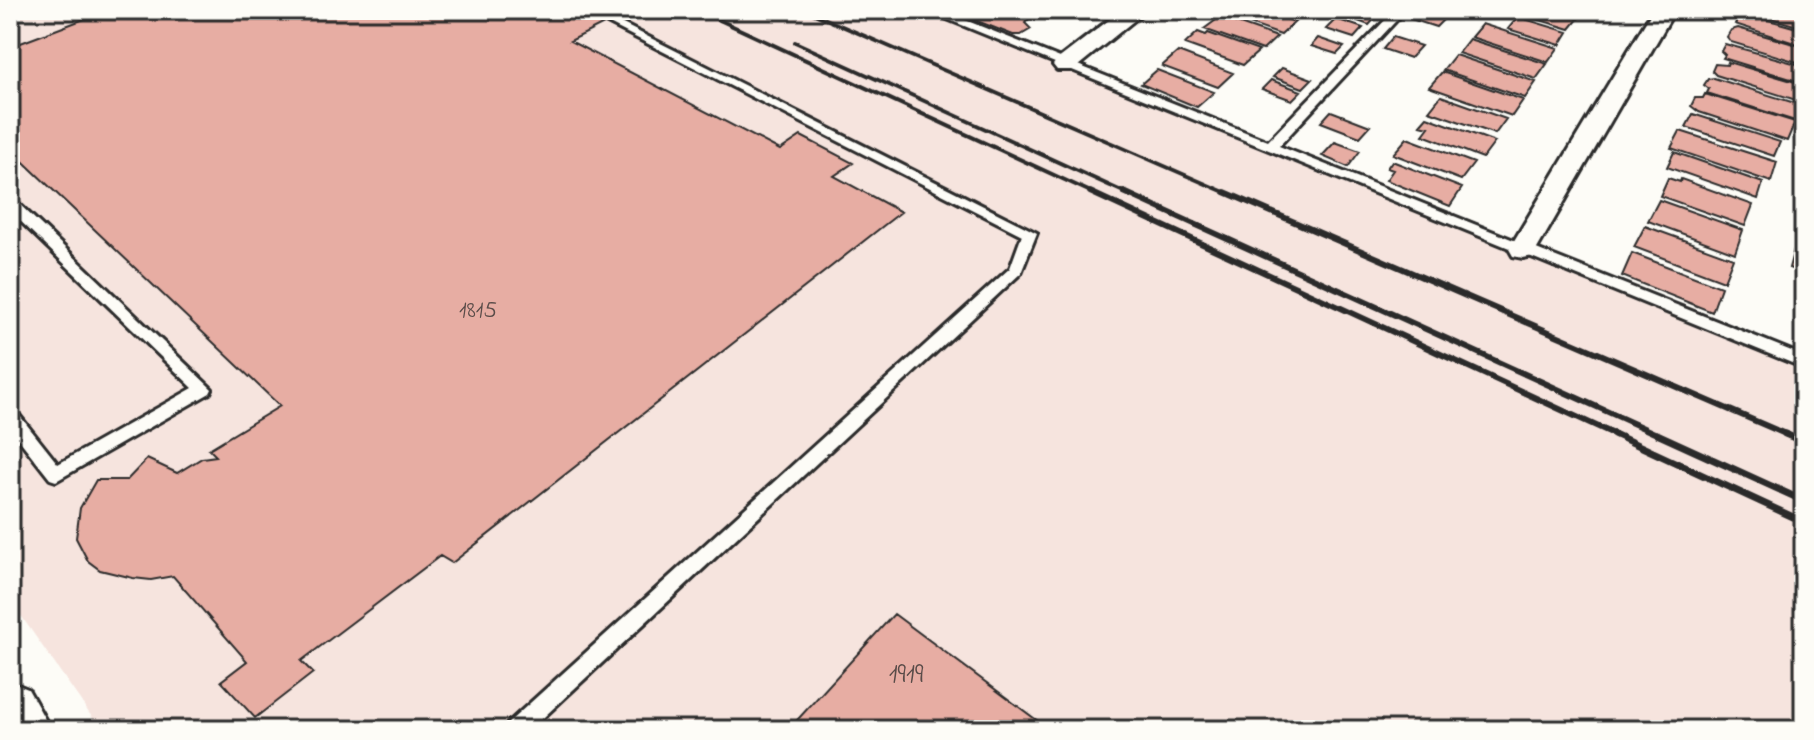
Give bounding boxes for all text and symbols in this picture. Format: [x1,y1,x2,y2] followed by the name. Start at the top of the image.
[459,294,497,329] house number: 1815
[889,655,924,696] house number: 1919

